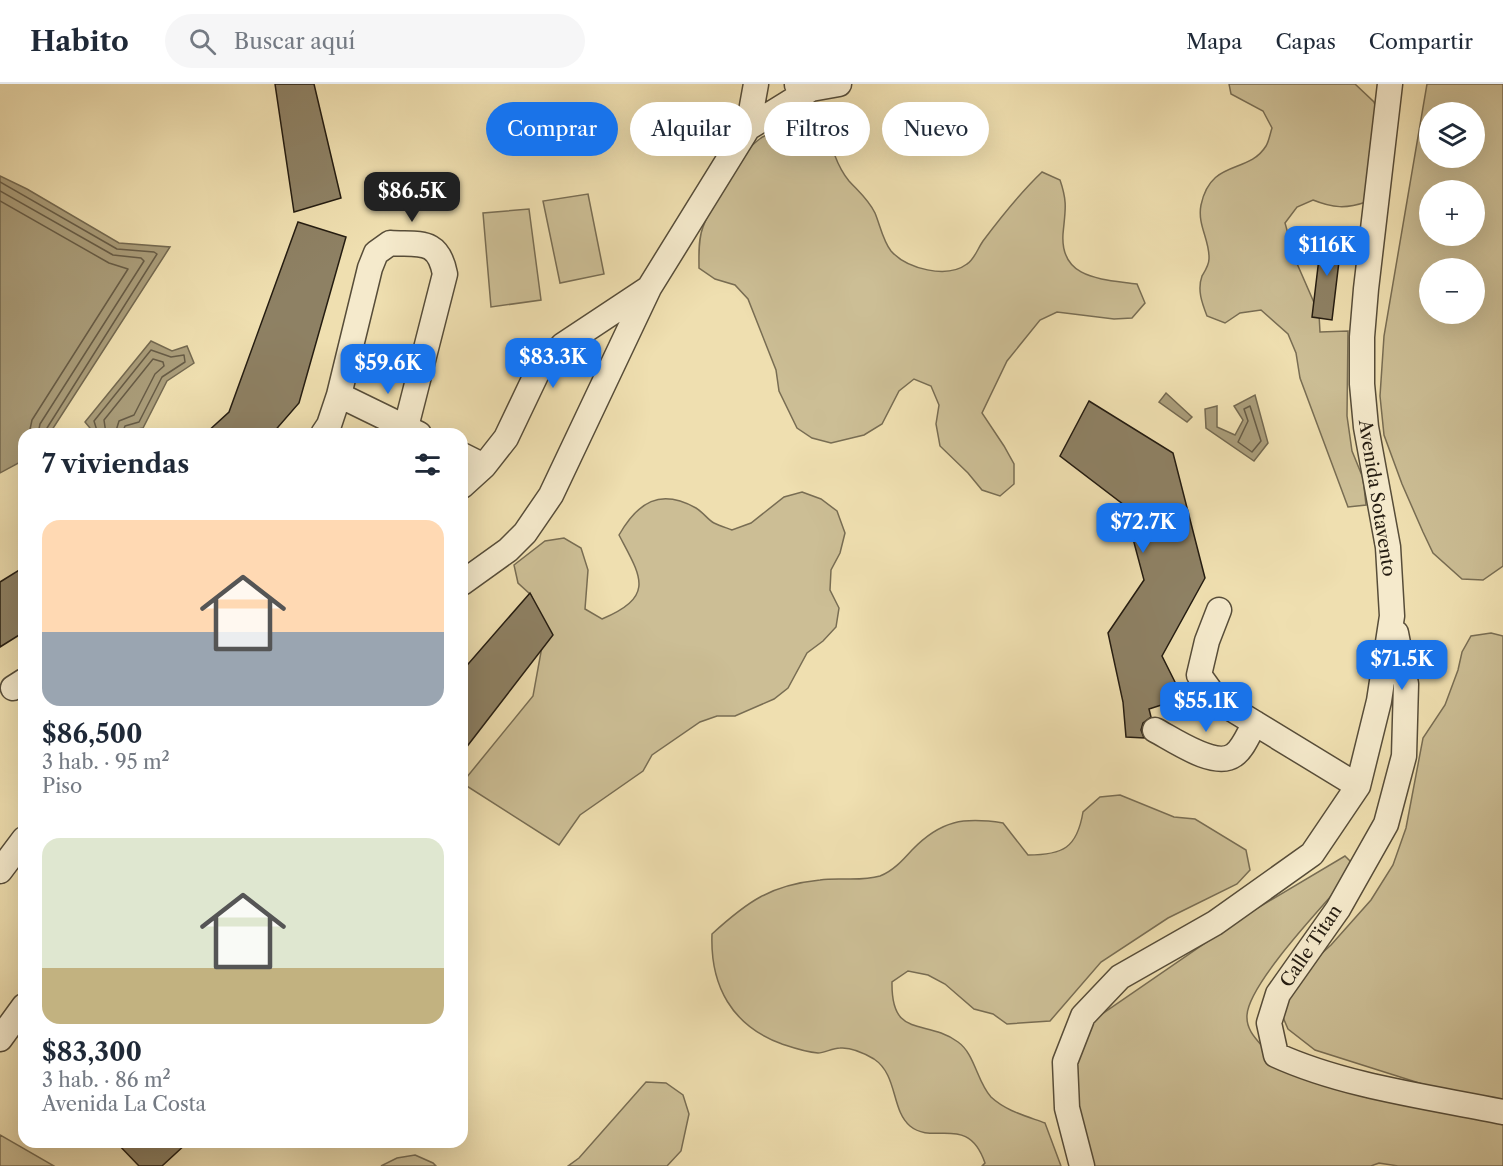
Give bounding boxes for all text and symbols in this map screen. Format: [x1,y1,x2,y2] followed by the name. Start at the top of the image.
[165,14,585,68] search box
[30,24,129,58] text: Habito
[186,25,219,58] icon: search
[234,28,355,55] text: Buscar aquí
[1186,29,1242,54] text: Mapa
[1275,29,1336,54] text: Capas
[1369,29,1473,54] text: Compartir
[486,102,618,156] chip: Comprar
[630,102,752,156] chip: Alquilar
[764,102,870,156] chip: Filtros
[882,102,989,156] chip: Nuevo
[1419,102,1485,324] map controls
[1419,102,1485,168] button: layers
[363,172,461,223] pin: $86.5K
[378,179,446,203] text: $86.5K
[1419,180,1485,246] button: +
[1285,226,1369,277] pin: $116K
[1298,233,1356,257] text: $116K
[1419,258,1485,324] button: −
[504,338,602,389] pin: $83.3K
[339,344,437,395] pin: $59.6K
[519,345,587,369] text: $83.3K
[355,351,421,375] text: $59.6K
[1354,417,1400,578] street label: Avenida Sotavento
[42,448,189,480] text: 7 viviendas
[411,448,444,481] icon: filters
[1094,503,1192,554] pin: $72.7K
[1110,510,1176,534] text: $72.7K
[189,559,297,667] icon: home
[1353,640,1451,691] pin: $71.5K
[1370,647,1434,671] text: $71.5K
[1157,682,1255,733] pin: $55.1K
[1174,689,1238,713] text: $55.1K
[42,718,143,750] text: $86,500
[42,750,170,774] text: 3 hab. · 95 m²
[42,774,82,798] text: Piso
[189,877,297,985] icon: home
[1276,901,1346,991] street label: Calle Titan
[42,1036,142,1068] text: $83,300
[42,1068,171,1092] text: 3 hab. · 86 m²
[42,1092,206,1116] text: Avenida La Costa

